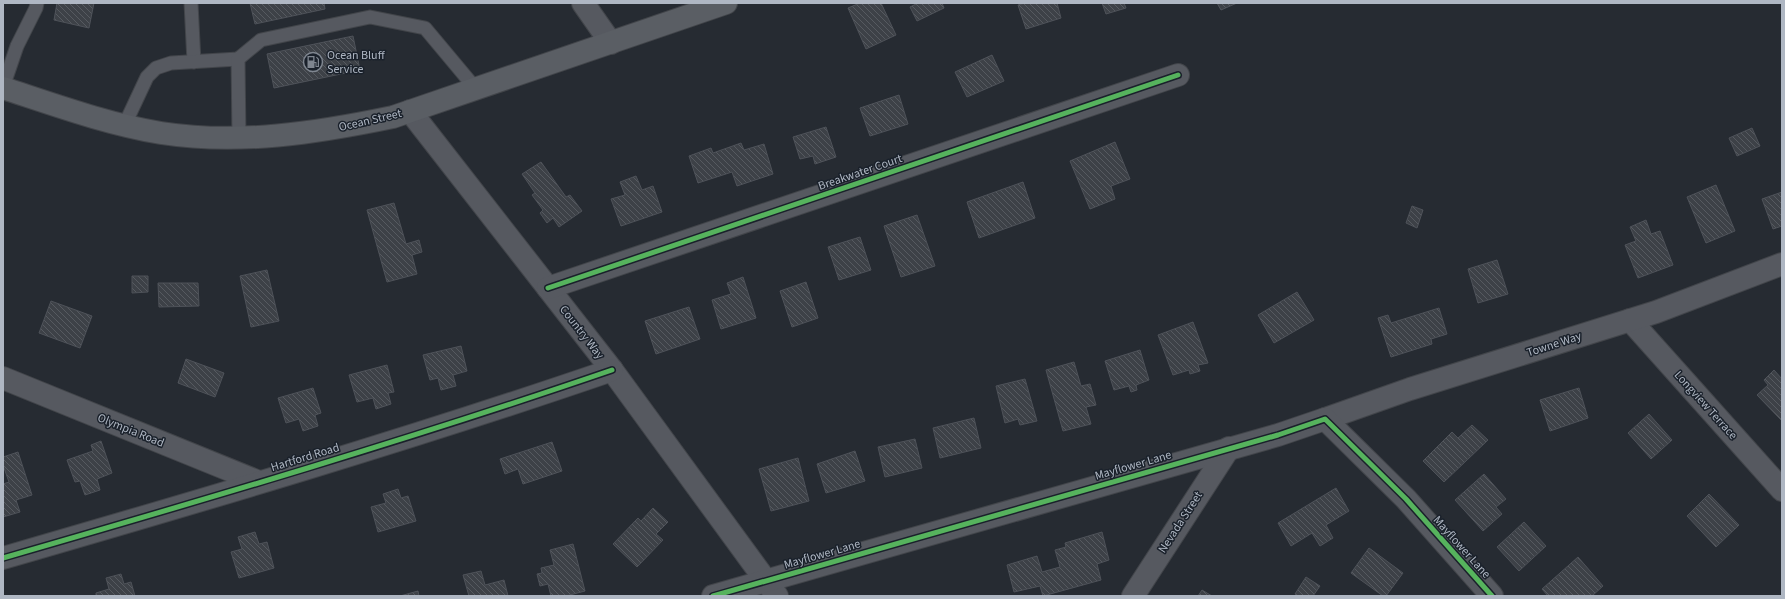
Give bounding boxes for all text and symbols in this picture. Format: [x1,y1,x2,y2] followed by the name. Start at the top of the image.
[327,47,386,78] place label: Ocean Bluff Service
[302,51,324,73] fuel station icon: Ocean Bluff Service
[337,105,403,136] street label: Ocean Street
[816,150,904,195] street label: Breakwater Court
[555,302,608,363] street label: Country Way
[1525,328,1584,361] street label: Towne Way
[1670,367,1741,443] street label: Longview Terrace
[95,409,167,452] street label: Olympia Road
[269,439,341,476] street label: Hartford Road
[1093,446,1173,485] street label: Mayflower Lane
[1154,488,1207,556] street label: Nevada Street
[1429,512,1494,582] street label: Mayflower Lane
[782,535,862,574] street label: Mayflower Lane

